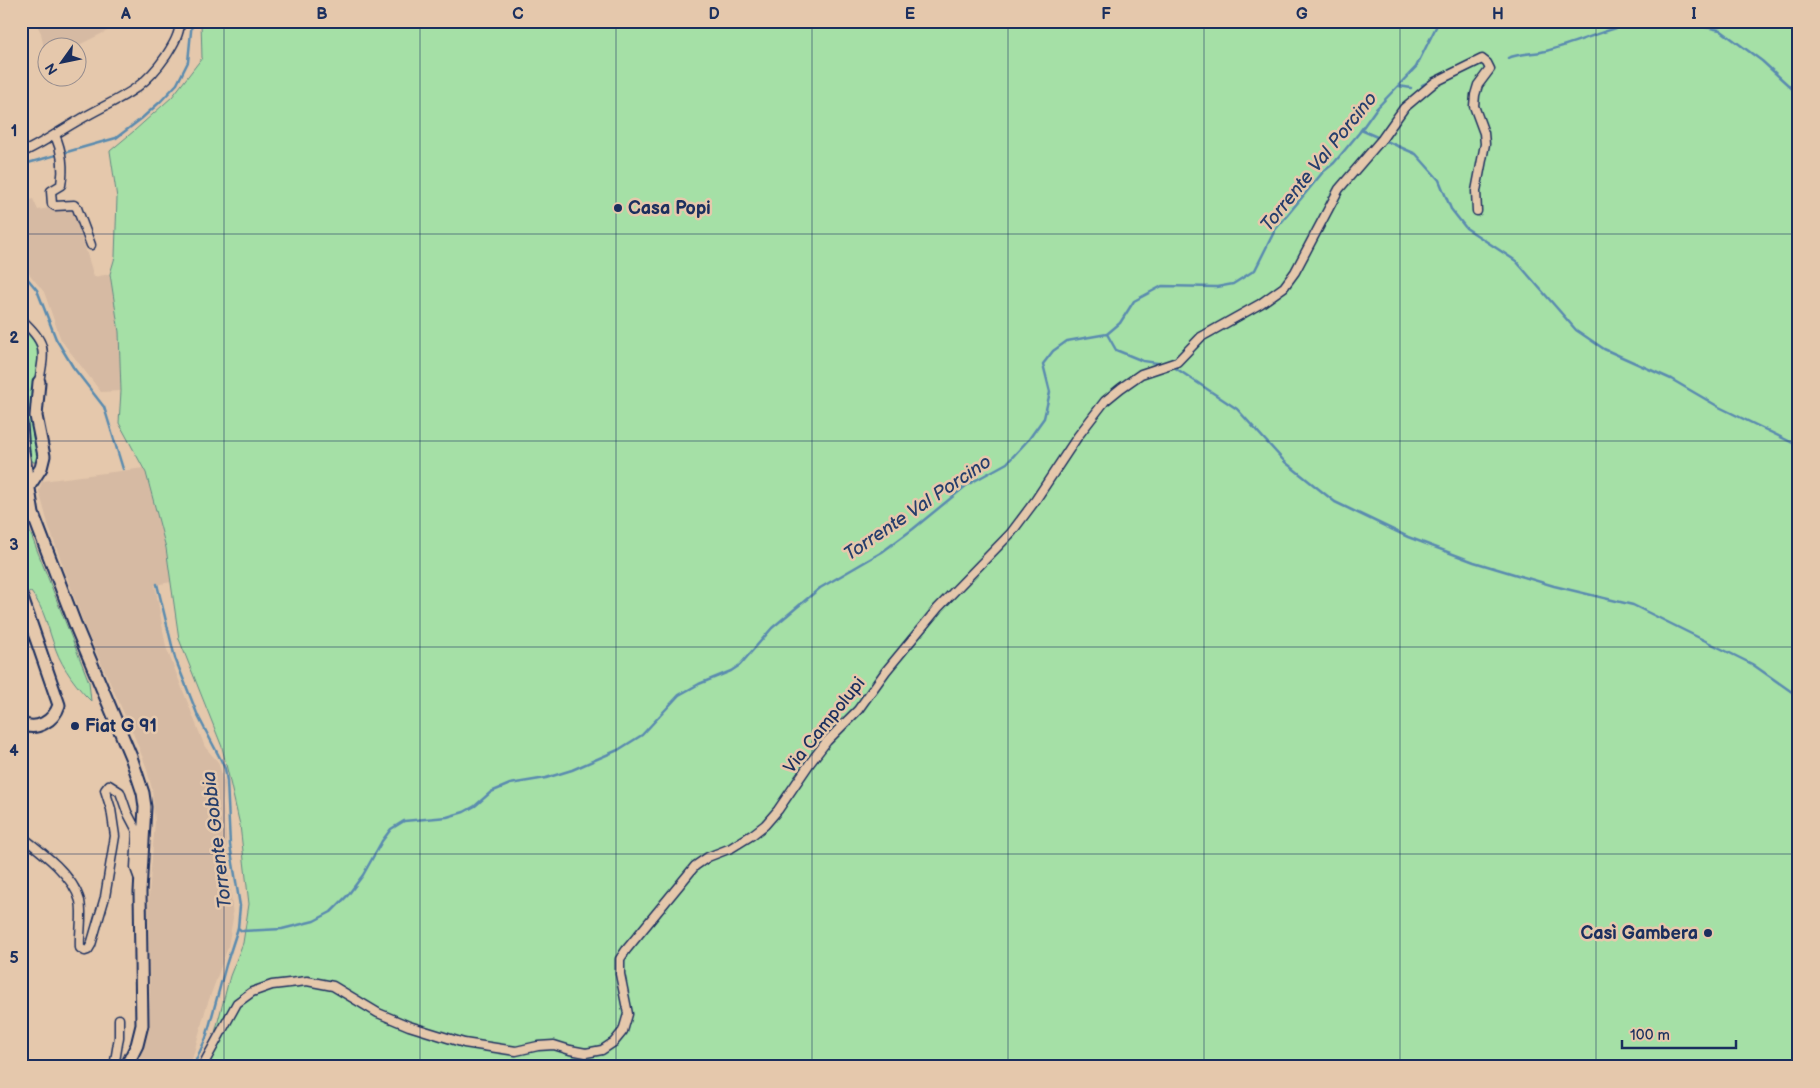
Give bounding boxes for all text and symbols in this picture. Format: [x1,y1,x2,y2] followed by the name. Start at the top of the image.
[120,5,131,24] text: A
[316,5,328,24] text: B
[512,5,524,24] text: C
[708,5,720,24] text: D
[905,5,915,24] text: E
[1101,5,1111,24] text: F
[1296,5,1308,24] text: G
[1492,5,1504,24] text: H
[1691,5,1697,24] text: I
[38,38,88,88] north arrow
[42,60,62,78] text: N
[1256,88,1382,236] water label: Torrente Val Porcino
[11,122,17,141] text: 1
[628,198,711,219] place label: Casa Popi
[612,202,624,214] marker: Casa Popi
[9,329,19,348] text: 2
[840,450,996,566] water label: Torrente Val Porcino
[9,536,19,555] text: 3
[779,673,870,778] street label: Via Campolupi
[85,716,157,737] place label: Fiat G 91
[69,720,81,732] marker: Fiat G 91
[9,742,19,761] text: 4
[198,770,237,910] water label: Torrente Gobbia
[1580,923,1698,944] place label: Casì Gambera
[1702,927,1714,939] marker: Casì Gambera
[9,949,19,968] text: 5
[1622,1018,1736,1050] scale bar
[1630,1026,1670,1045] text: 100 m

